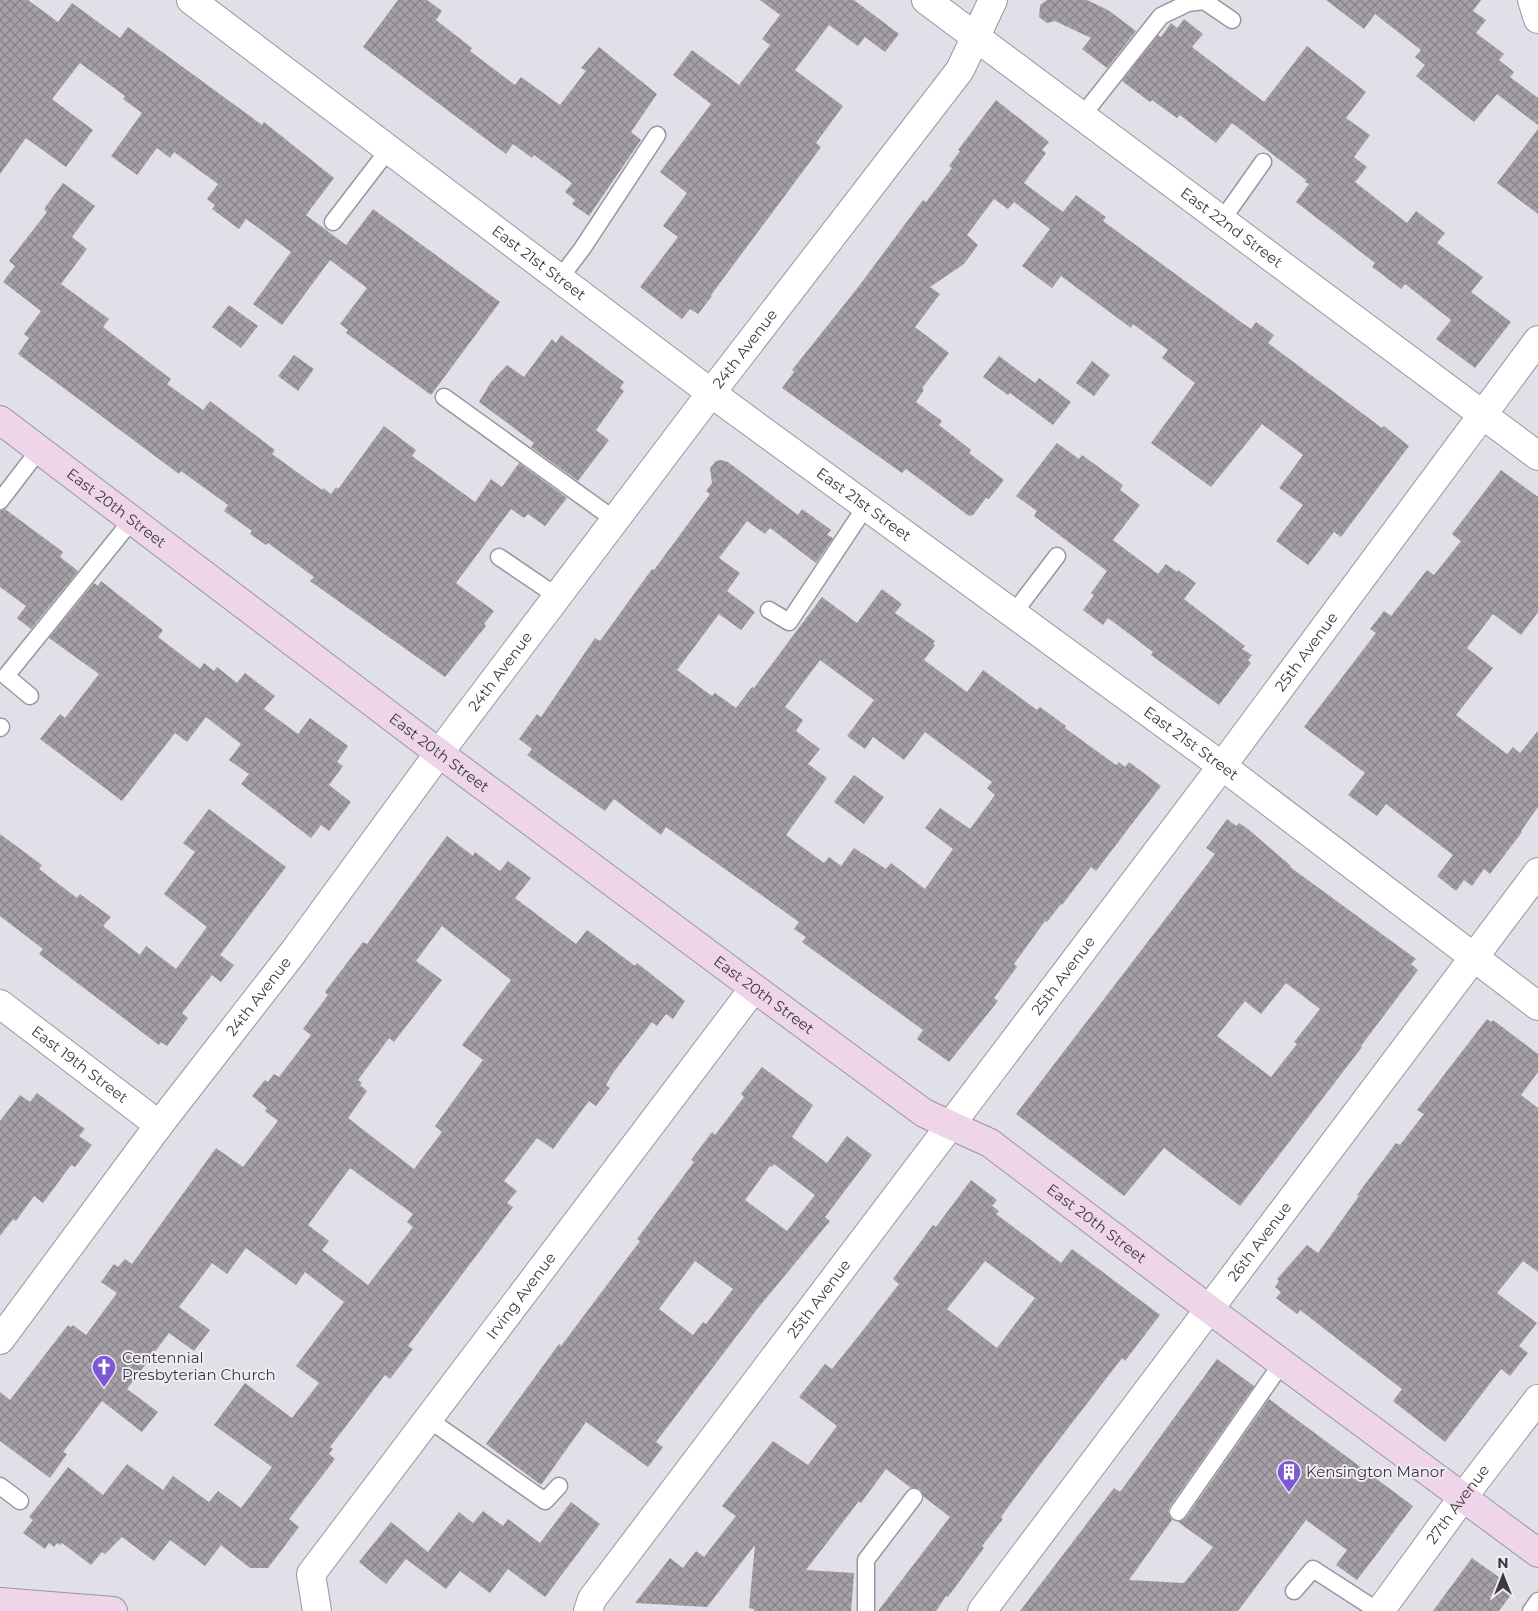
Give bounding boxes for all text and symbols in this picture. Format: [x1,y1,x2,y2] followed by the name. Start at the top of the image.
[1177,183,1287,272] street label: East 22nd Street
[488,221,590,304] street label: East 21st Street
[708,305,781,392] street label: 24th Avenue
[813,463,915,545] street label: East 21st Street
[63,464,170,552] street label: East 20th Street
[1271,608,1342,695] street label: 25th Avenue
[464,628,536,715] street label: 24th Avenue
[1140,702,1242,784] street label: East 21st Street
[386,709,493,796] street label: East 20th Street
[1027,932,1099,1019] street label: 25th Avenue
[710,951,818,1038] street label: East 20th Street
[222,953,295,1040] street label: 24th Avenue
[28,1021,132,1107] street label: East 19th Street
[1043,1179,1150,1267] street label: East 20th Street
[1223,1198,1295,1285] street label: 26th Avenue
[482,1248,560,1343] street label: Irving Avenue
[783,1255,855,1342] street label: 25th Avenue
[122,1348,276,1384] place label: Centennial Presbyterian Church
[91,1354,117,1388] church icon: Centennial Presbyterian Church
[1276,1459,1302,1493] building icon: Kensington Manor
[1422,1461,1493,1548] street label: 27th Avenue
[1306,1462,1445,1481] place label: Kensington Manor
[1478,1551,1528,1601] north arrow
[1497,1554,1509,1572] text: N

